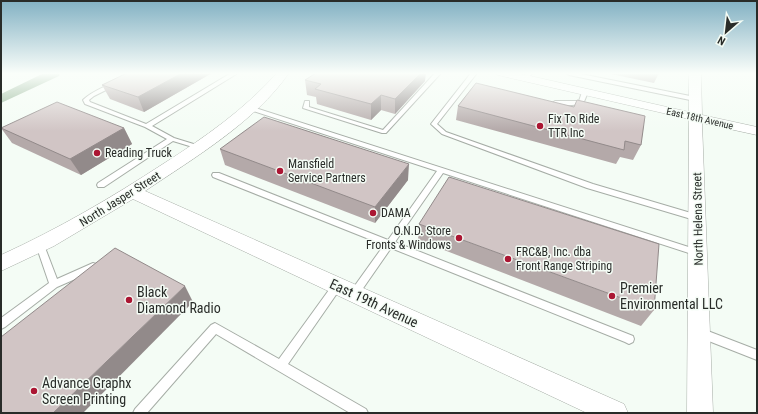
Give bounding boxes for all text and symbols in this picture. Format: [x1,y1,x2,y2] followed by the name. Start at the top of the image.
[706,12,746,52] north arrow
[715,33,728,48] text: N
[665,105,735,132] street label: East 18th Avenue
[548,112,600,140] place label: Fix To Ride TTR Inc
[535,121,545,131] marker: Fix To Ride TTR Inc
[105,146,173,160] place label: Reading Truck
[92,148,102,158] marker: Reading Truck
[288,157,366,185] place label: Mansfield Service Partners
[275,166,285,176] marker: Mansfield Service Partners
[77,168,163,229] street label: North Jasper Street
[690,172,706,266] street label: North Helena Street
[381,206,411,220] place label: DAMA
[368,208,378,218] marker: DAMA
[366,224,451,252] place label: O.N.D. Store Fronts & Windows
[454,233,464,243] marker: O.N.D. Store Fronts & Windows
[516,245,612,273] place label: FRC&B, Inc. dba Front Range Striping
[503,254,513,264] marker: FRC&B, Inc. dba Front Range Striping
[327,276,421,331] street label: East 19th Avenue
[620,280,723,312] place label: Premier Environmental LLC
[137,284,221,316] place label: Black Diamond Radio
[607,291,617,301] marker: Premier Environmental LLC
[124,295,134,305] marker: Black Diamond Radio
[42,375,131,407] place label: Advance Graphx Screen Printing
[29,386,39,396] marker: Advance Graphx Screen Printing

